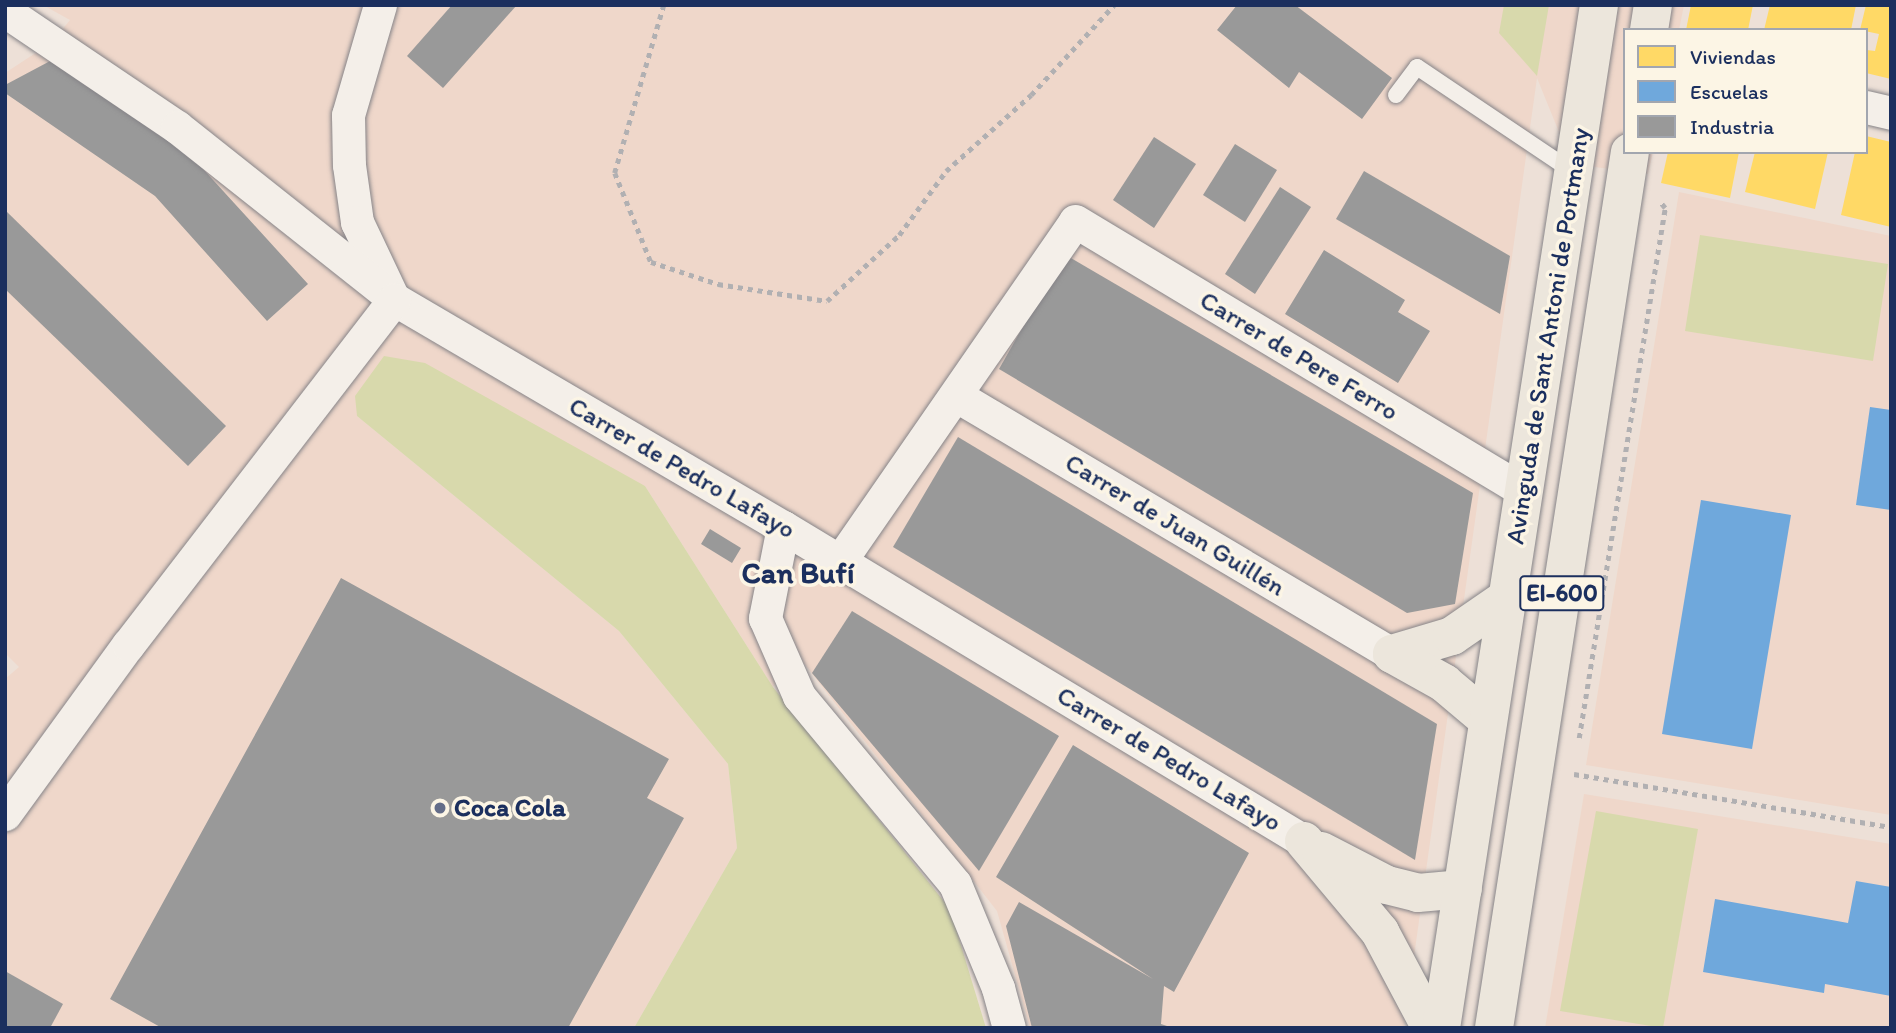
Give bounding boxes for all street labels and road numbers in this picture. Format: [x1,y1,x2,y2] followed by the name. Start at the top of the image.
[1499,124,1597,548] street label: Avinguda de Sant Antoni de Portmany
[1195,285,1403,427] street label: Carrer de Pere Ferro
[564,391,800,545] street label: Carrer de Pedro Lafayo
[1059,447,1291,603] street label: Carrer de Juan Guillén
[1518,572,1606,614] road number: EI-600
[1051,680,1287,838] street label: Carrer de Pedro Lafayo

